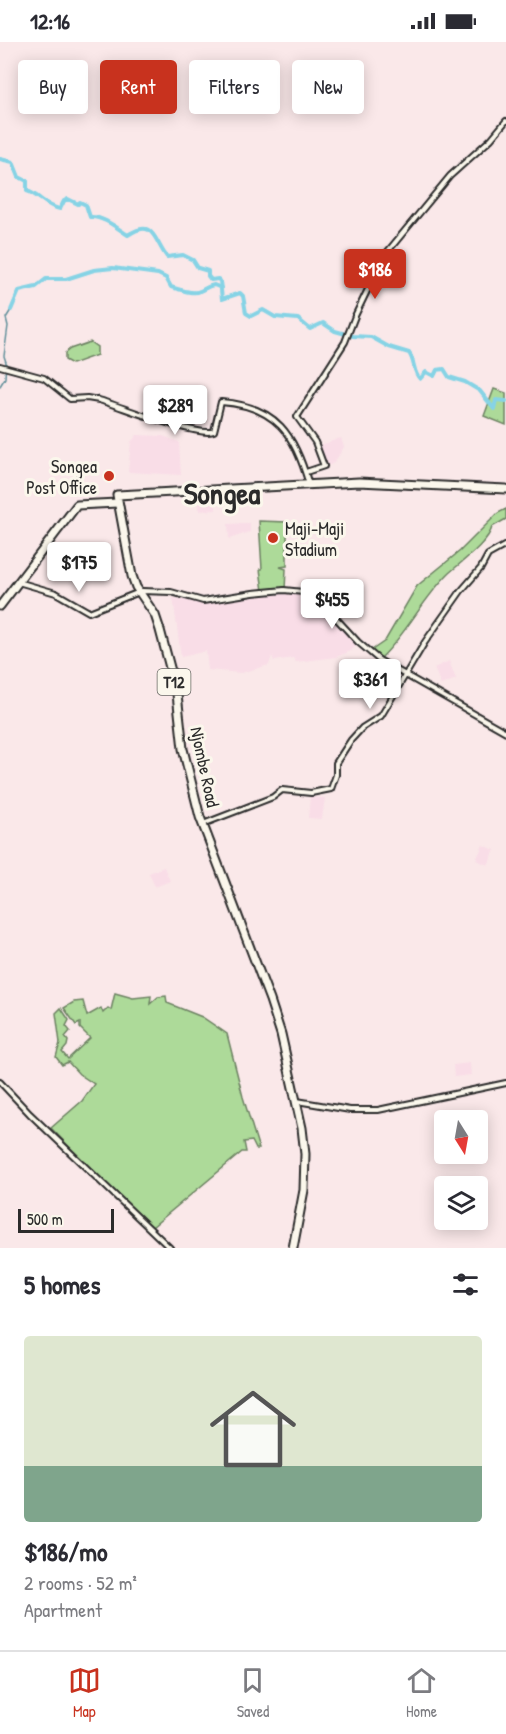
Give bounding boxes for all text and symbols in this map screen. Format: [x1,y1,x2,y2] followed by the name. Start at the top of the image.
[30,6,70,36] text: 12:16
[18,60,88,114] chip: Buy
[100,60,177,114] chip: Rent
[189,60,280,114] chip: Filters
[292,60,364,114] chip: New
[339,249,411,300] pin: $186
[358,255,392,282] text: $186
[139,385,211,436] pin: $289
[157,391,193,418] text: $289
[26,454,97,500] place label: Songea Post Office
[102,469,116,483] marker: Songea Post Office
[184,473,260,514] district label: Songea
[285,516,344,562] place label: Maji-Maji Stadium
[266,531,280,545] marker: Maji-Maji Stadium
[43,542,115,593] pin: $175
[61,548,97,575] text: $175
[296,579,368,630] pin: $455
[315,585,349,612] text: $455
[334,659,406,710] pin: $361
[353,665,387,692] text: $361
[158,669,190,695] road number: T12
[184,725,226,809] street label: Njombe Road
[434,1110,488,1164] north arrow
[434,1110,488,1230] map controls
[434,1176,488,1230] button: layers
[18,1206,114,1234] scale bar
[27,1208,63,1230] text: 500 m
[24,1267,100,1302] text: 5 homes
[449,1268,482,1301] icon: filters
[199,1375,307,1483] icon: home
[24,1534,107,1569] text: $186/mo
[24,1569,137,1596] text: 2 rooms · 52 m²
[24,1596,102,1623] text: Apartment
[68,1664,101,1722] tab: Map
[236,1664,269,1722] tab: Saved
[405,1664,438,1722] tab: Home

